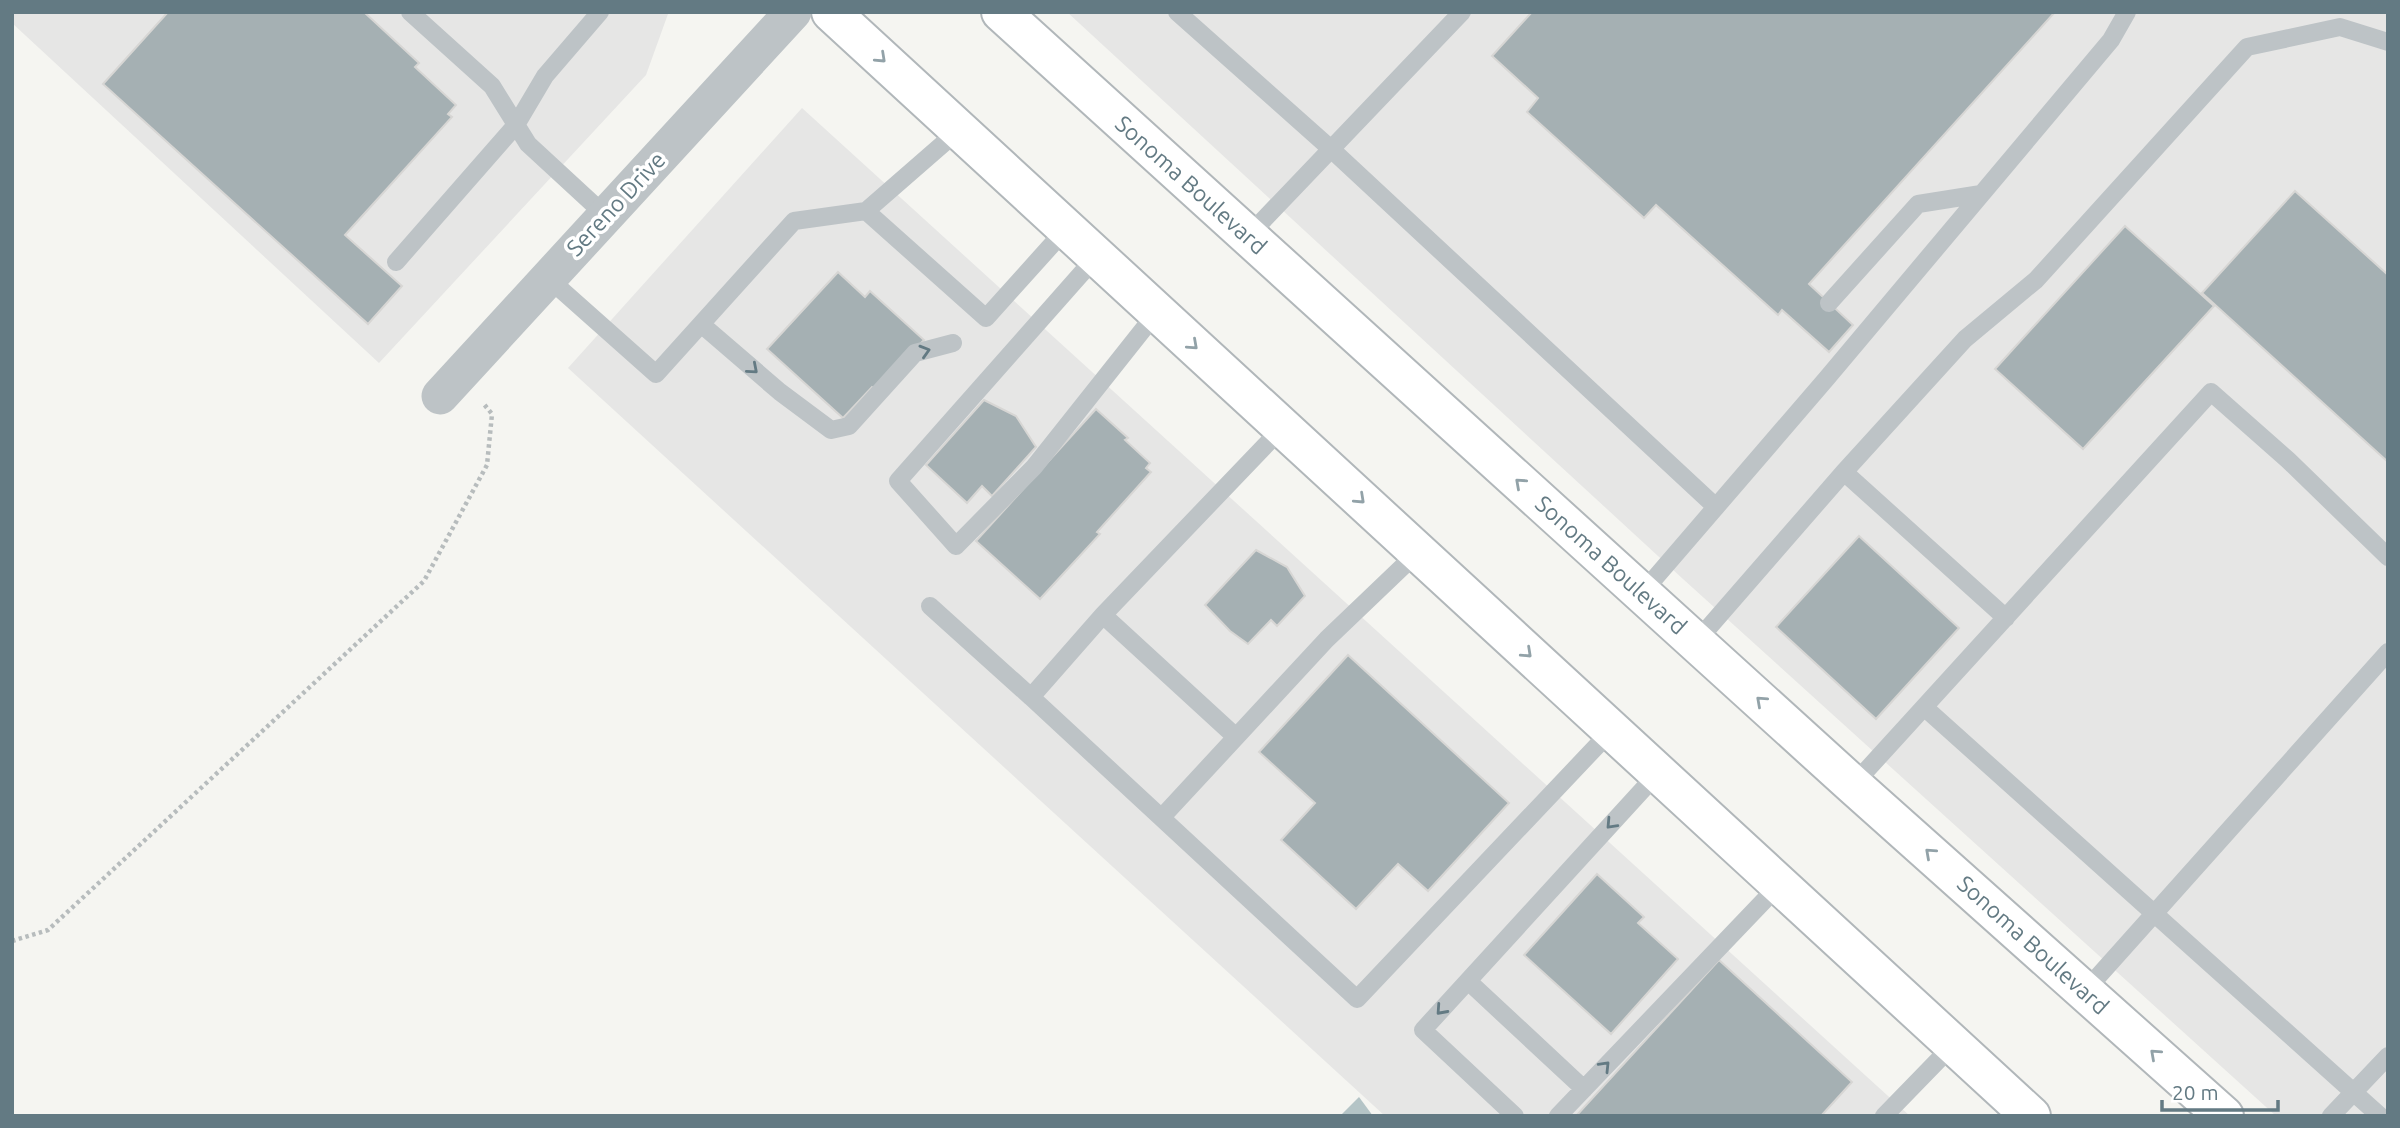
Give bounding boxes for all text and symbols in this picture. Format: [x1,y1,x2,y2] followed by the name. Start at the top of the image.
[873,50,886,63] one-way arrow
[1111,110,1272,259] street label: Sonoma Boulevard
[561,147,670,261] street label: Sereno Drive
[1185,337,1198,349] one-way arrow
[919,344,931,359] one-way arrow
[744,361,757,373] one-way arrow
[1515,479,1528,491] one-way arrow
[1352,490,1365,503] one-way arrow
[1531,490,1692,639] street label: Sonoma Boulevard
[1519,645,1532,658] one-way arrow
[1756,697,1769,709] one-way arrow
[1606,816,1619,829] one-way arrow
[1926,849,1939,862] one-way arrow
[1953,870,2114,1019] street label: Sonoma Boulevard
[1437,1002,1449,1015] one-way arrow
[2150,1050,2163,1062] one-way arrow
[1597,1062,1610,1075] one-way arrow
[2162,1068,2278,1112] scale bar
[2172,1080,2219,1104] text: 20 m

